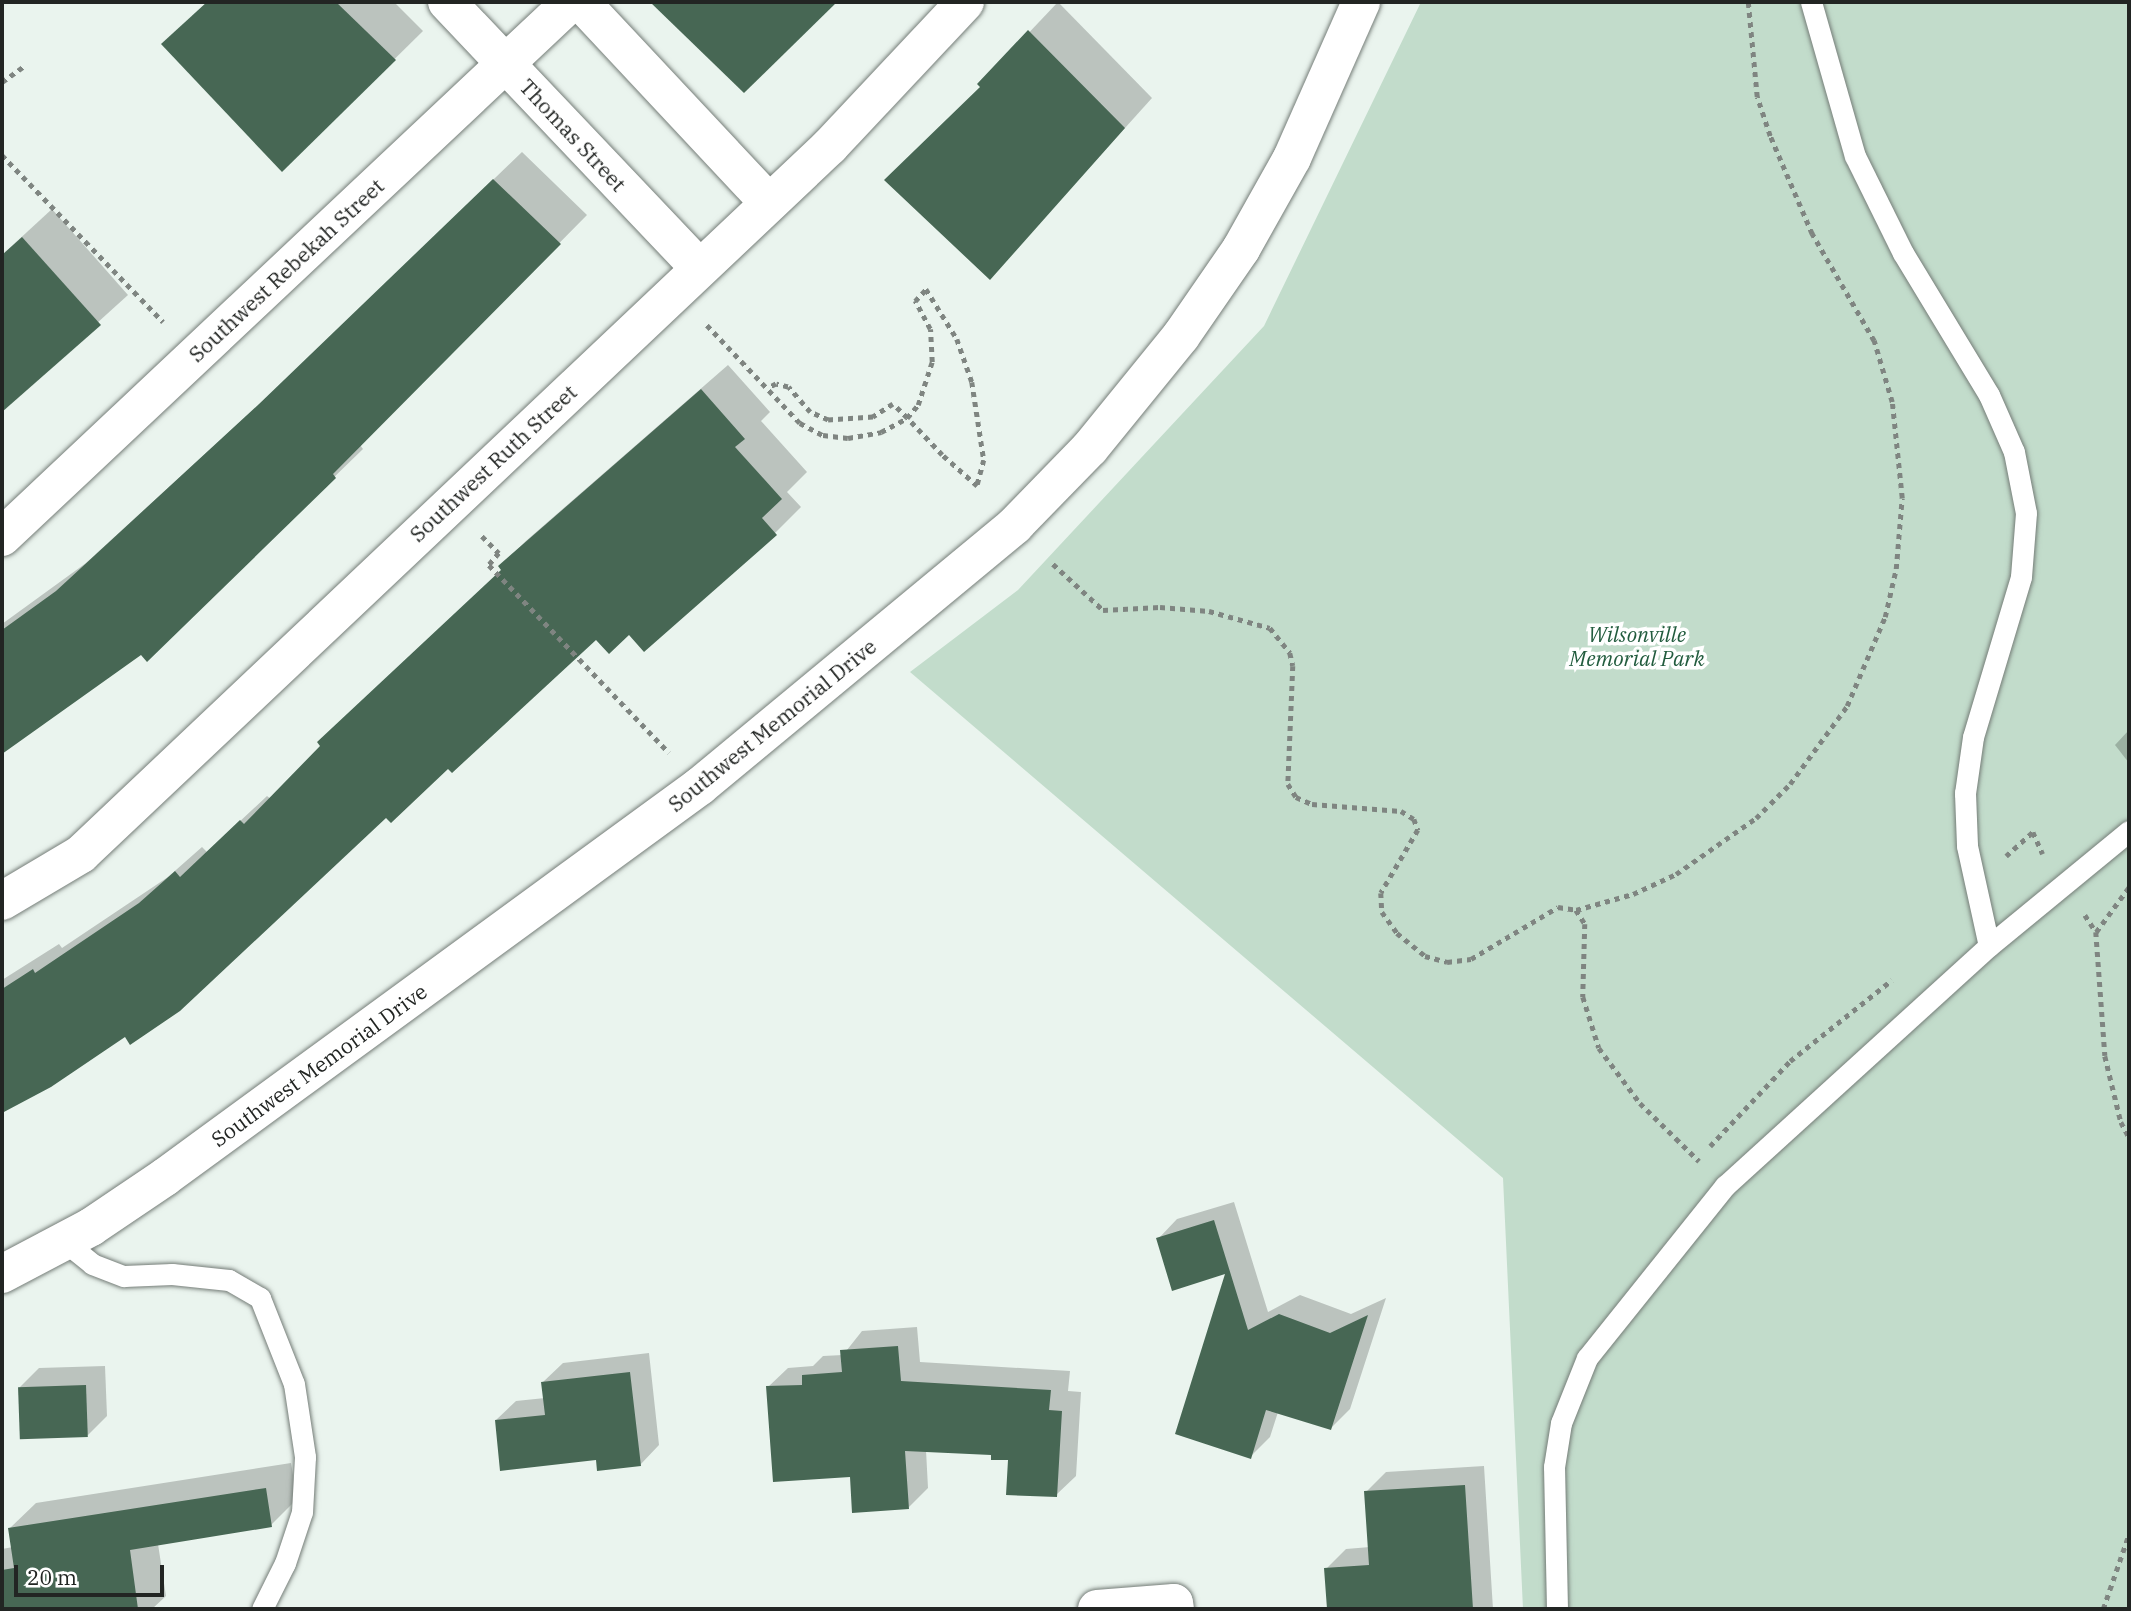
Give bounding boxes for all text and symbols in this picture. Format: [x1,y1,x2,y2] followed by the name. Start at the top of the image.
[515,74,631,196] street label: Thomas Street
[183,173,389,367] street label: Southwest Rebekah Street
[404,379,582,547] street label: Southwest Ruth Street
[1569,621,1705,671] park label: Wilsonville Memorial Park
[663,633,881,817] street label: Southwest Memorial Drive
[206,978,432,1152] street label: Southwest Memorial Drive
[18,1552,168,1596] scale bar
[27,1563,77,1591] text: 20 m

